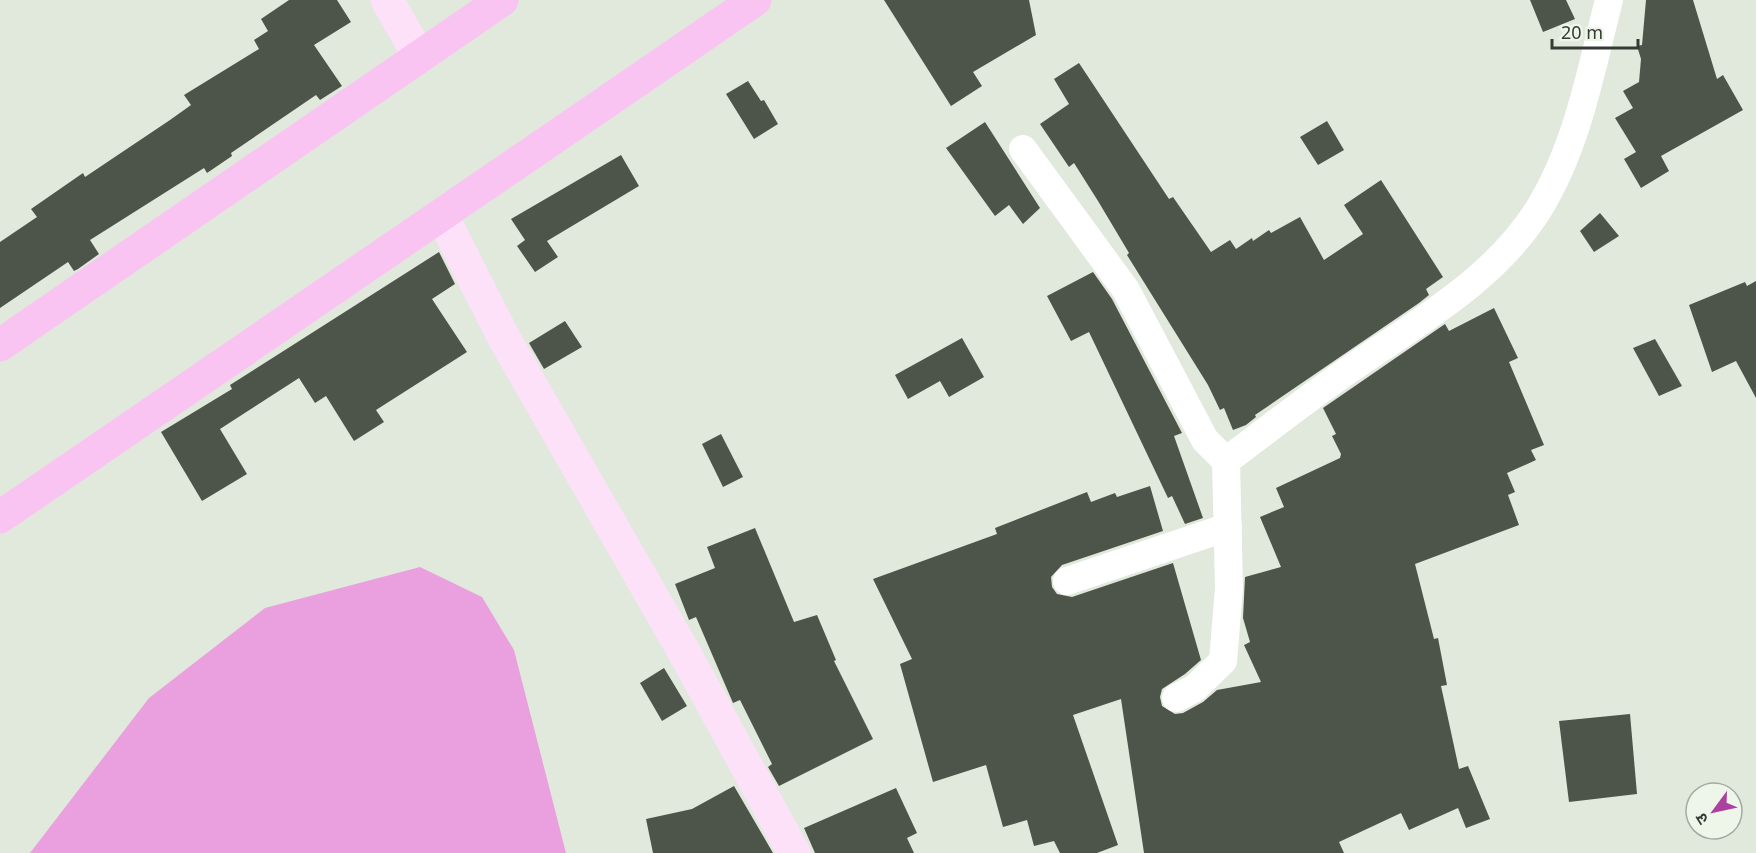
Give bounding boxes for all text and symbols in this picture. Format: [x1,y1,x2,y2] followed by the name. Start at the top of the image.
[1552,12,1638,50] scale bar
[1561,20,1603,44] text: 20 m
[1684,781,1744,841] north arrow
[1689,809,1713,829] text: उ

